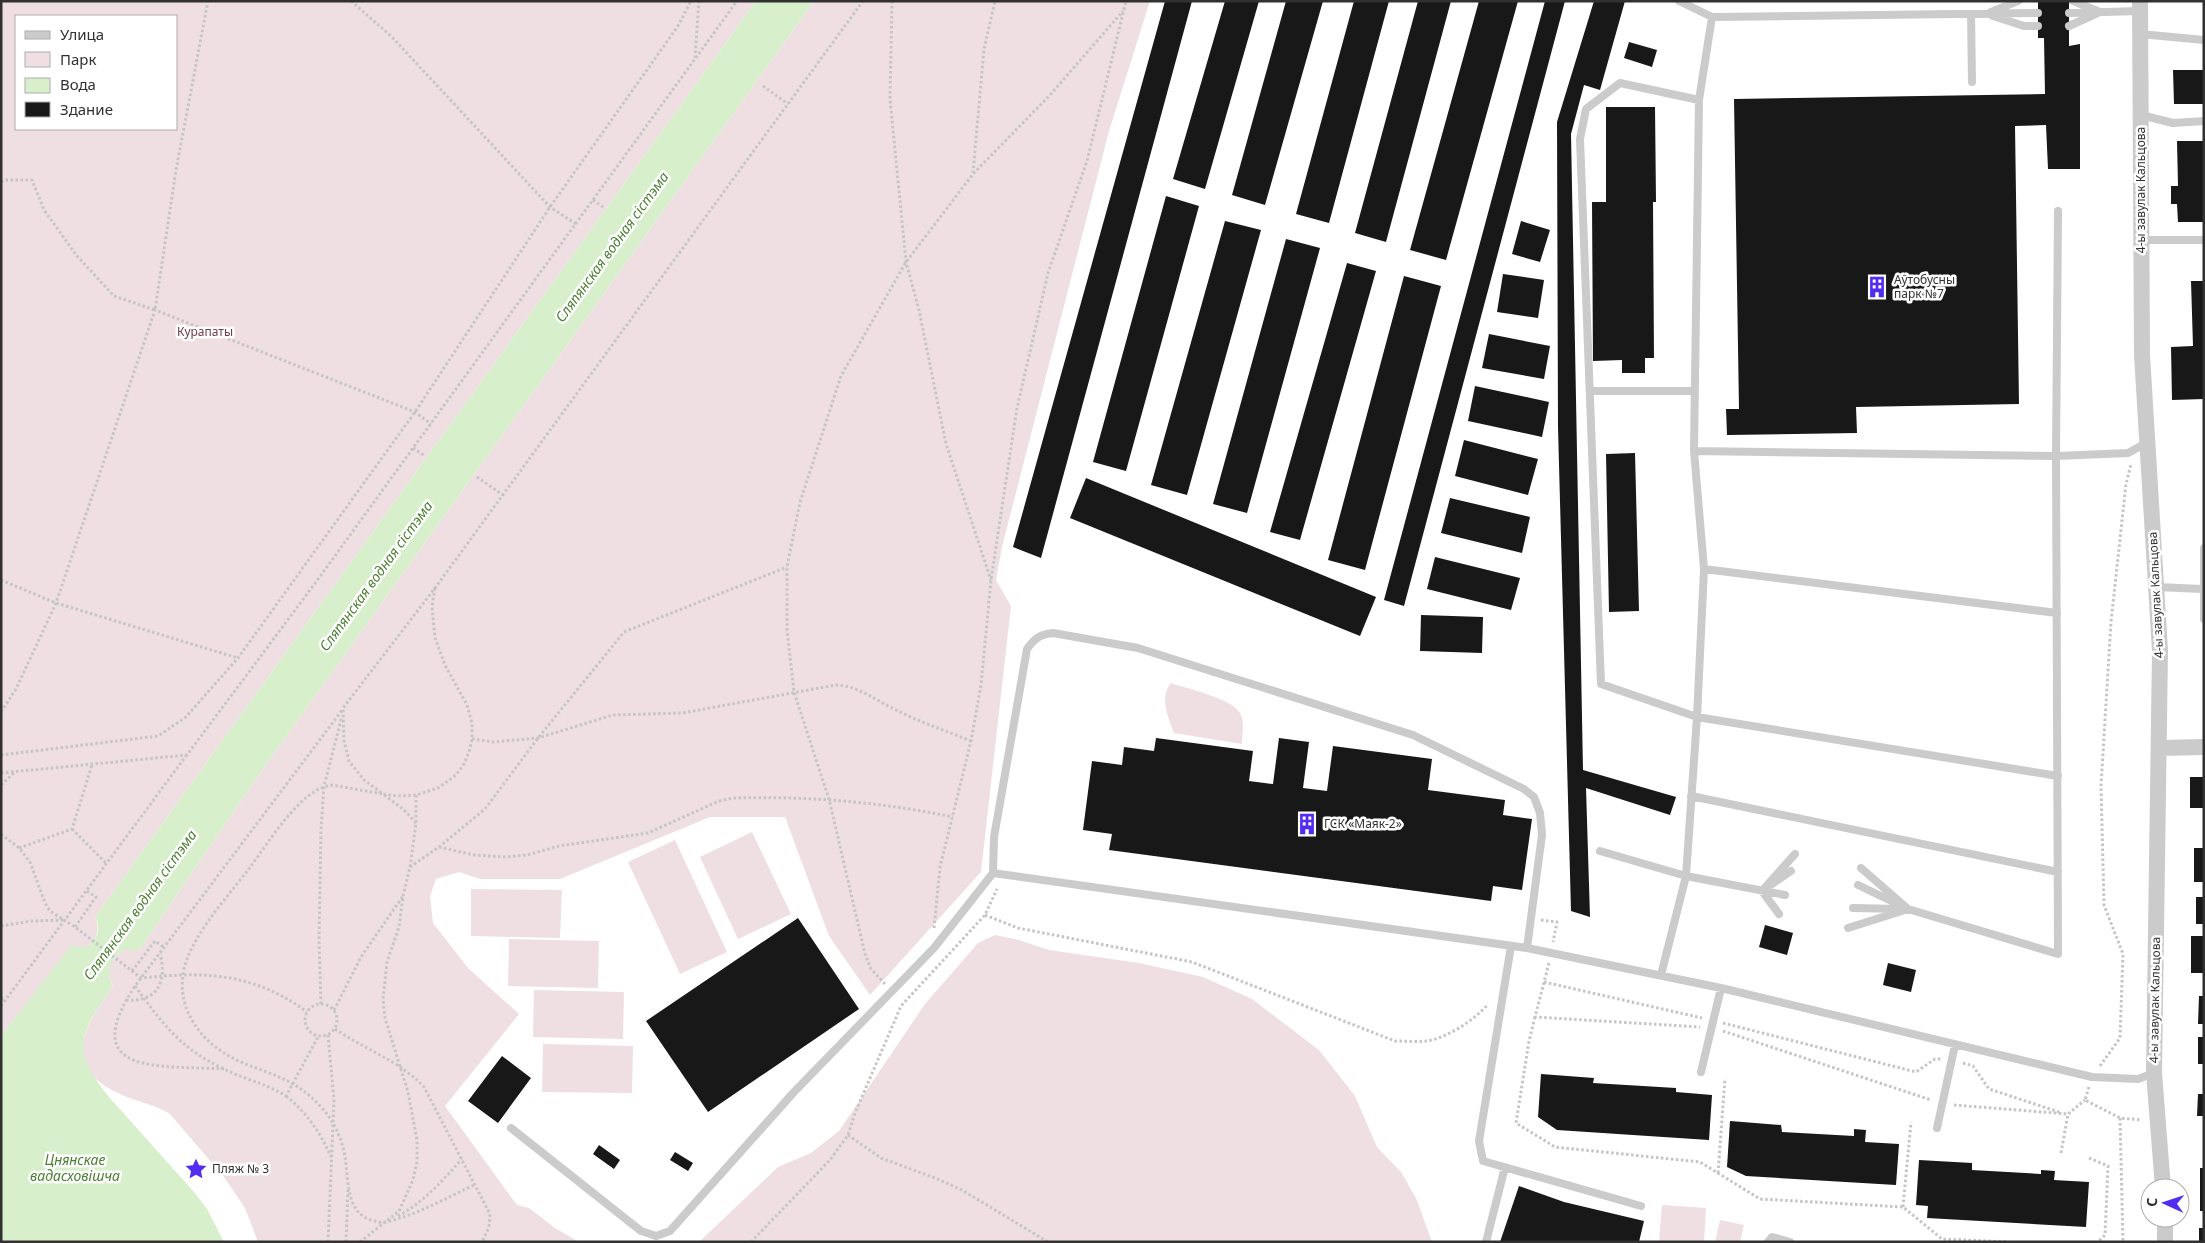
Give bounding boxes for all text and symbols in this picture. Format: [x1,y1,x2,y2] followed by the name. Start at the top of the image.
[15,15,178,130] legend
[60,24,104,44] text: Улица
[60,49,96,69] text: Парк
[60,74,96,94] text: Вода
[60,99,113,119] text: Здание
[2132,127,2149,253] street label: 4-ы завулак Кальцова
[551,168,673,326] water label: Сляпянская водная сістэма
[1894,271,1955,302] place label: Аўтобусны парк №7
[1864,274,1890,300] building icon: Аўтобусны парк №7
[177,323,233,340] park label: Курапаты
[315,497,437,655] water label: Сляпянская водная сістэма
[2144,531,2167,659] street label: 4-ы завулак Кальцова
[1294,811,1320,837] building icon: ГСК «Маяк-2»
[1324,815,1402,832] place label: ГСК «Маяк-2»
[79,826,201,984] water label: Сляпянская водная сістэма
[2145,937,2164,1063] street label: 4-ы завулак Кальцова
[30,1150,120,1185] water label: Цнянскае вадасховішча
[183,1156,209,1182] place icon: Пляж № 3
[212,1160,269,1177] place label: Пляж № 3
[2140,1178,2190,1228] north arrow
[2142,1197,2161,1207] text: С

